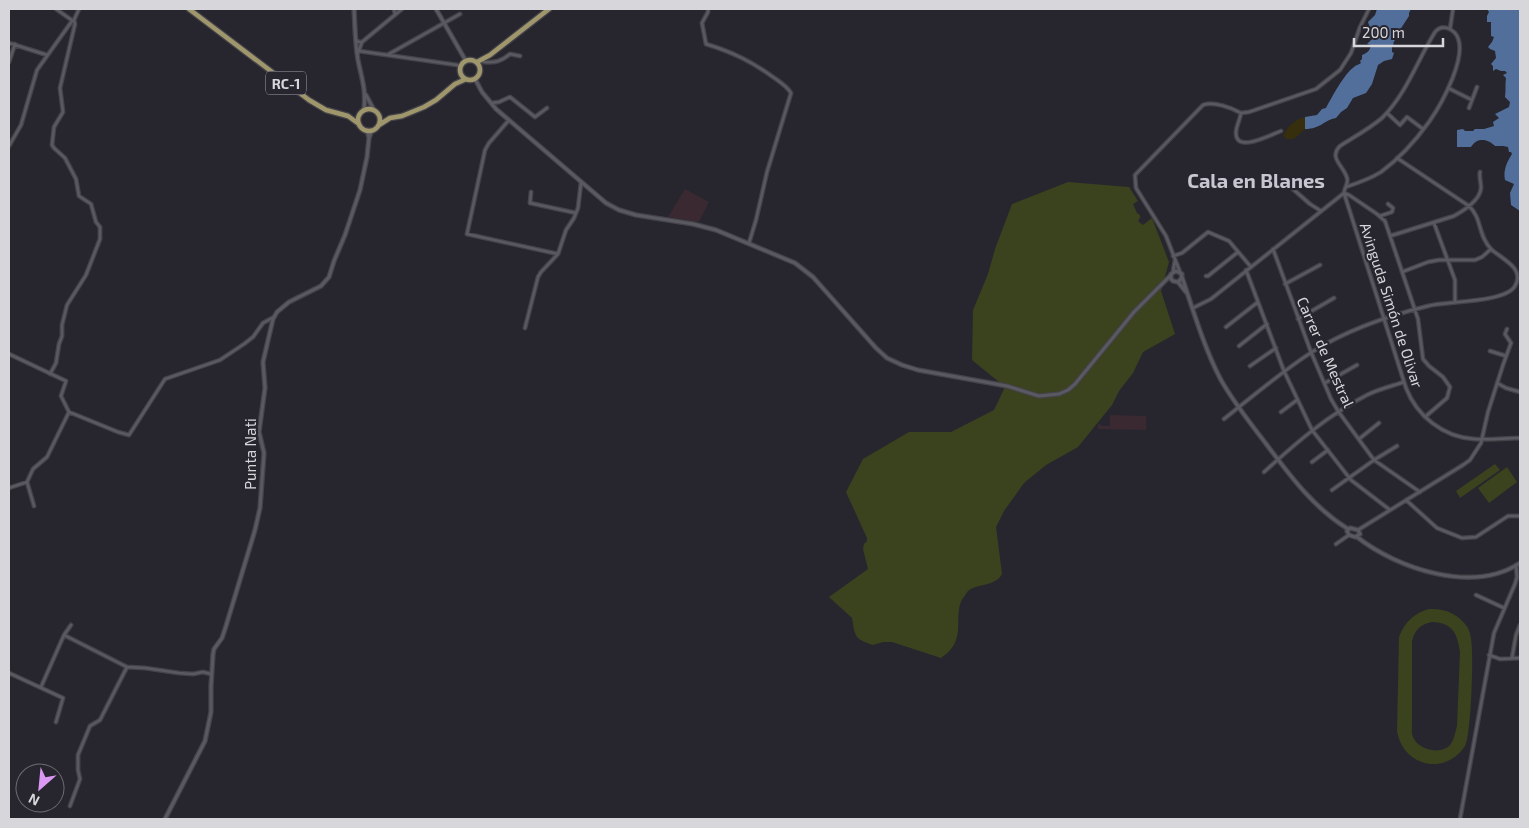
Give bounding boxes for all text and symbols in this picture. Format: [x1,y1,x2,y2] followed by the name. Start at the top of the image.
[1354,15,1443,47] scale bar
[1362,23,1405,41] text: 200 m
[266,72,306,95] road number: RC-1
[1187,168,1325,192] district label: Cala en Blanes
[1357,220,1427,390] street label: Avinguda Simón de Olivar
[1294,294,1359,410] street label: Carrer de Mestral
[241,418,259,490] street label: Punta Nati
[15,763,65,813] north arrow
[26,790,42,810] text: N

